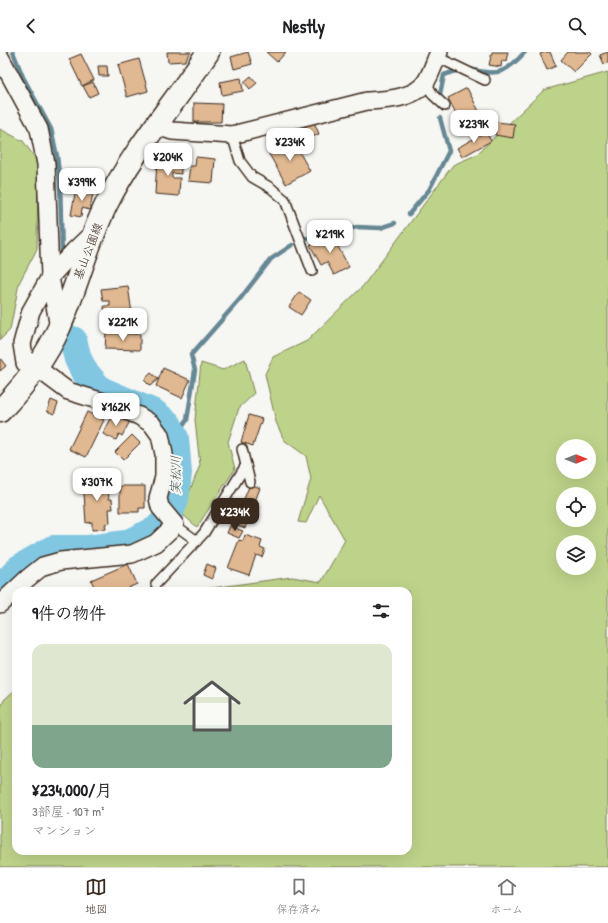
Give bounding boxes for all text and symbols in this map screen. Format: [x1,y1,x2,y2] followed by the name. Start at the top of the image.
[283,14,325,39] text: Nestly
[20,15,42,37] icon: back
[566,15,588,37] icon: search
[446,110,502,144] pin: ¥239K
[459,114,489,132] text: ¥239K
[262,128,318,162] pin: ¥234K
[275,132,305,150] text: ¥234K
[140,143,196,177] pin: ¥204K
[153,147,183,165] text: ¥204K
[54,168,110,202] pin: ¥399K
[68,172,96,190] text: ¥399K
[69,220,106,282] street label: 基山公園線
[302,220,358,254] pin: ¥219K
[316,224,344,242] text: ¥219K
[95,308,151,342] pin: ¥221K
[108,312,138,330] text: ¥221K
[88,393,144,427] pin: ¥162K
[102,397,130,415] text: ¥162K
[556,439,596,479] north arrow
[556,439,596,575] map controls
[166,455,184,495] water label: 実松川
[69,468,125,502] pin: ¥307K
[82,472,112,490] text: ¥307K
[556,487,596,527] button: locate
[207,498,263,532] pin: ¥234K
[220,502,250,520] text: ¥234K
[556,535,596,575] button: layers
[370,600,392,622] icon: filters
[32,601,106,624] text: 9件の物件
[176,670,248,742] icon: home
[32,778,112,801] text: ¥234,000/月
[32,802,104,820] text: 3部屋 · 107 m²
[32,821,96,839] text: マンション
[85,876,107,916] tab: 地図
[277,876,321,916] tab: 保存済み
[491,876,523,916] tab: ホーム

